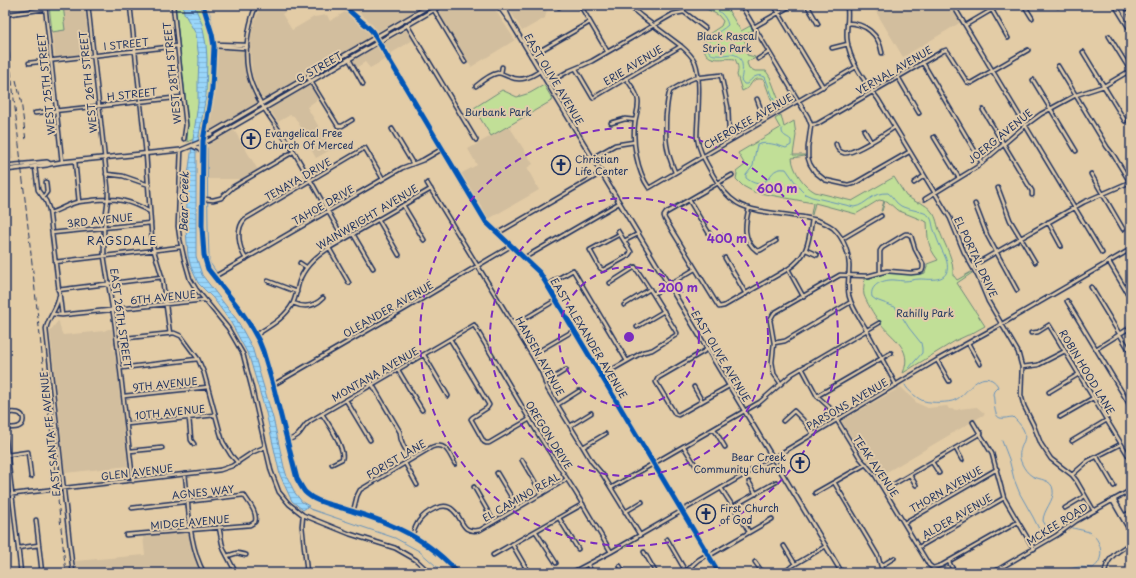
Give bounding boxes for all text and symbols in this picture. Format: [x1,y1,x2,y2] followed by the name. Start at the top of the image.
[159,21,184,125] street label: WEST 28TH STREET
[697,28,758,55] park label: Black Rascal Strip Park
[75,30,100,134] street label: WEST 26TH STREET
[521,30,588,127] street label: EAST OLIVE AVENUE
[33,32,58,136] street label: WEST 25TH STREET
[103,34,149,53] street label: I STREET
[600,41,665,88] street label: ERIE AVENUE
[853,42,935,98] street label: VERNAL AVENUE
[293,47,345,86] street label: G STREET
[106,83,158,104] street label: H STREET
[700,89,795,152] street label: CHEROKEE AVENUE
[464,104,532,119] park label: Burbank Park
[964,105,1035,167] street label: JOERG AVENUE
[265,125,354,152] place label: Evangelical Free Church Of Merced
[240,128,262,150] church icon: Evangelical Free Church Of Merced
[575,151,628,178] place label: Christian Life Center
[262,153,334,204] street label: TENAYA DRIVE
[550,154,572,176] church icon: Christian Life Center
[174,170,193,232] water label: Bear Creek
[757,179,797,197] text: 600 m
[313,180,420,253] street label: WAINWRIGHT AVENUE
[289,181,357,228] street label: TAHOE DRIVE
[66,209,134,230] street label: 3RD AVENUE
[951,214,1002,300] street label: EL PORTAL DRIVE
[707,229,747,247] text: 400 m
[87,232,157,249] district label: RAGSDALE
[107,267,136,369] street label: EAST 26TH STREET
[547,275,632,401] street label: EAST ALEXANDER AVENUE
[340,277,436,341] street label: OLEANDER AVENUE
[658,278,698,296] text: 200 m
[129,286,196,307] street label: 6TH AVENUE
[896,305,954,320] park label: Rahilly Park
[688,307,755,404] street label: EAST OLIVE AVENUE
[512,313,568,398] street label: HANSEN AVENUE
[1056,326,1119,417] street label: ROBIN HOOD LANE
[622,330,636,344] centre of rings
[329,343,421,405] street label: MONTANA AVENUE
[35,371,64,497] street label: EAST SANTA FE AVENUE
[132,373,198,394] street label: 9TH AVENUE
[803,374,891,433] street label: PARSONS AVENUE
[522,398,577,472] street label: OREGON DRIVE
[134,400,206,423] street label: 10TH AVENUE
[850,432,903,500] street label: TEAK AVENUE
[363,435,428,482] street label: FORIST LANE
[693,449,786,477] place label: Bear Creek Community Church
[789,452,811,474] church icon: Bear Creek Community Church
[100,460,174,483] street label: GLEN AVENUE
[907,462,985,516] street label: THORN AVENUE
[479,468,563,525] street label: EL CAMINO REAL
[171,481,235,502] street label: AGNES WAY
[919,489,995,542] street label: ALDER AVENUE
[1023,499,1090,548] street label: MCKEE ROAD
[720,500,779,527] place label: First Church of God
[695,503,717,525] church icon: First Church of God
[150,511,230,532] street label: MIDGE AVENUE

